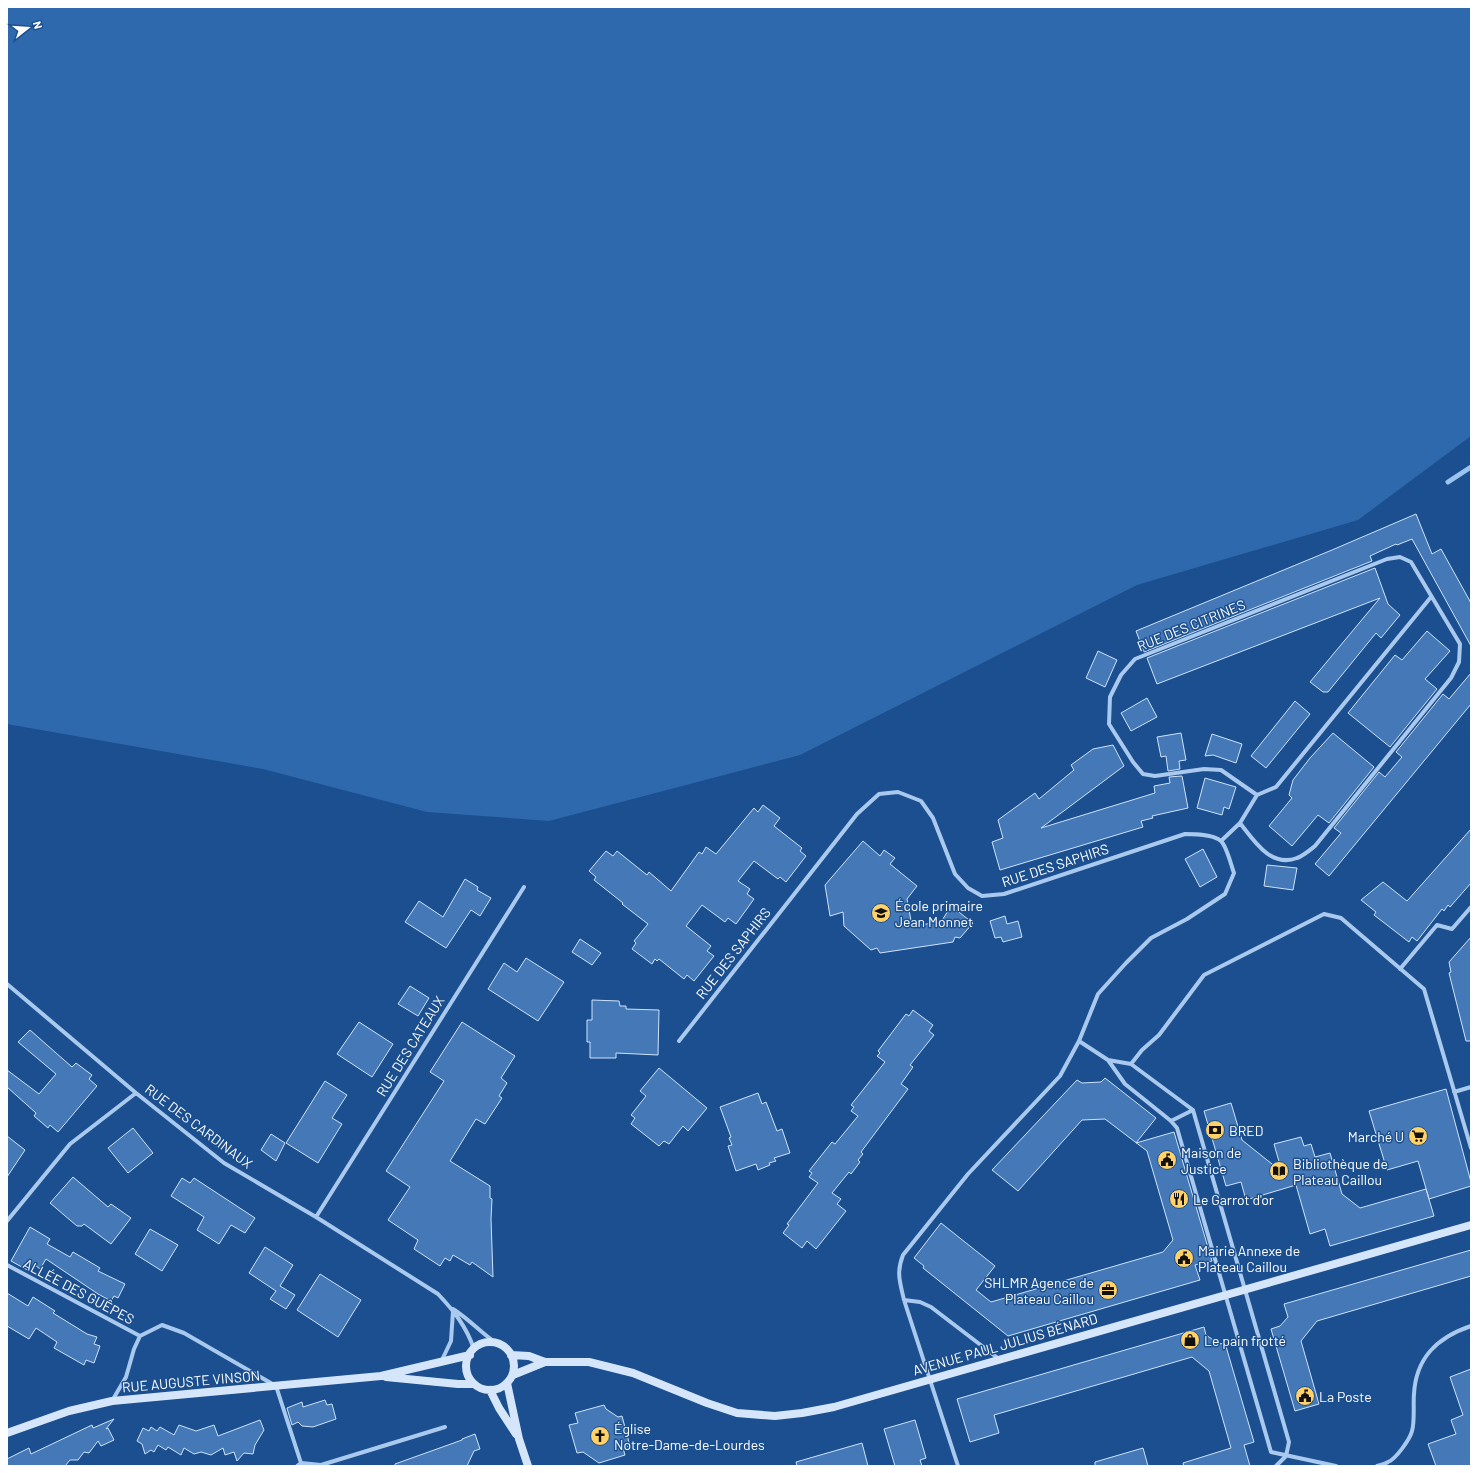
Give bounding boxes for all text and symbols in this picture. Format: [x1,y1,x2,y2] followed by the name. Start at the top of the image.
[8,8,48,48] north arrow
[31,20,45,30] text: N
[1134,596,1248,654] street label: RUE DES CITRINES
[999,840,1111,890] street label: RUE DES SAPHIRS
[895,897,983,930] place label: École primaire Jean Monnet
[870,902,892,924] school or university icon: École primaire Jean Monnet
[692,904,774,1002] street label: RUE DES SAPHIRS
[372,993,448,1099] street label: RUE DES CATEAUX
[142,1080,256,1172] street label: RUE DES CARDINAUX
[1204,1119,1226,1141] bank icon: BRED
[1229,1122,1263,1139] place label: BRED
[1407,1125,1429,1147] supermarket icon: Marché U
[1348,1128,1404,1145] place label: Marché U
[1181,1144,1242,1177] place label: Maison de Justice
[1156,1149,1178,1171] public building icon: Maison de Justice
[1293,1155,1388,1188] place label: Bibliothèque de Plateau Caillou
[1268,1160,1290,1182] library icon: Bibliothèque de Plateau Caillou
[1168,1188,1190,1210] restaurant icon: Le Garrot d'or
[1193,1191,1274,1208] place label: Le Garrot d'or
[1198,1242,1300,1275] place label: Mairie Annexe de Plateau Caillou
[1173,1247,1195,1269] public building icon: Mairie Annexe de Plateau Caillou
[21,1255,137,1327] street label: ALLÉE DES GUÊPES
[984,1274,1094,1307] place label: SHLMR Agence de Plateau Caillou
[1097,1279,1119,1301] office icon: SHLMR Agence de Plateau Caillou
[911,1309,1099,1379] street label: AVENUE PAUL JULIUS BÉNARD
[1179,1329,1201,1351] shop icon: Le pain frotté
[1204,1332,1286,1349] place label: Le pain frotté
[121,1366,261,1396] street label: RUE AUGUSTE VINSON
[1294,1385,1316,1407] public building icon: La Poste
[1319,1388,1372,1405] place label: La Poste
[614,1420,765,1453] place label: Église Notre-Dame-de-Lourdes
[589,1425,611,1447] church icon: Église Notre-Dame-de-Lourdes

